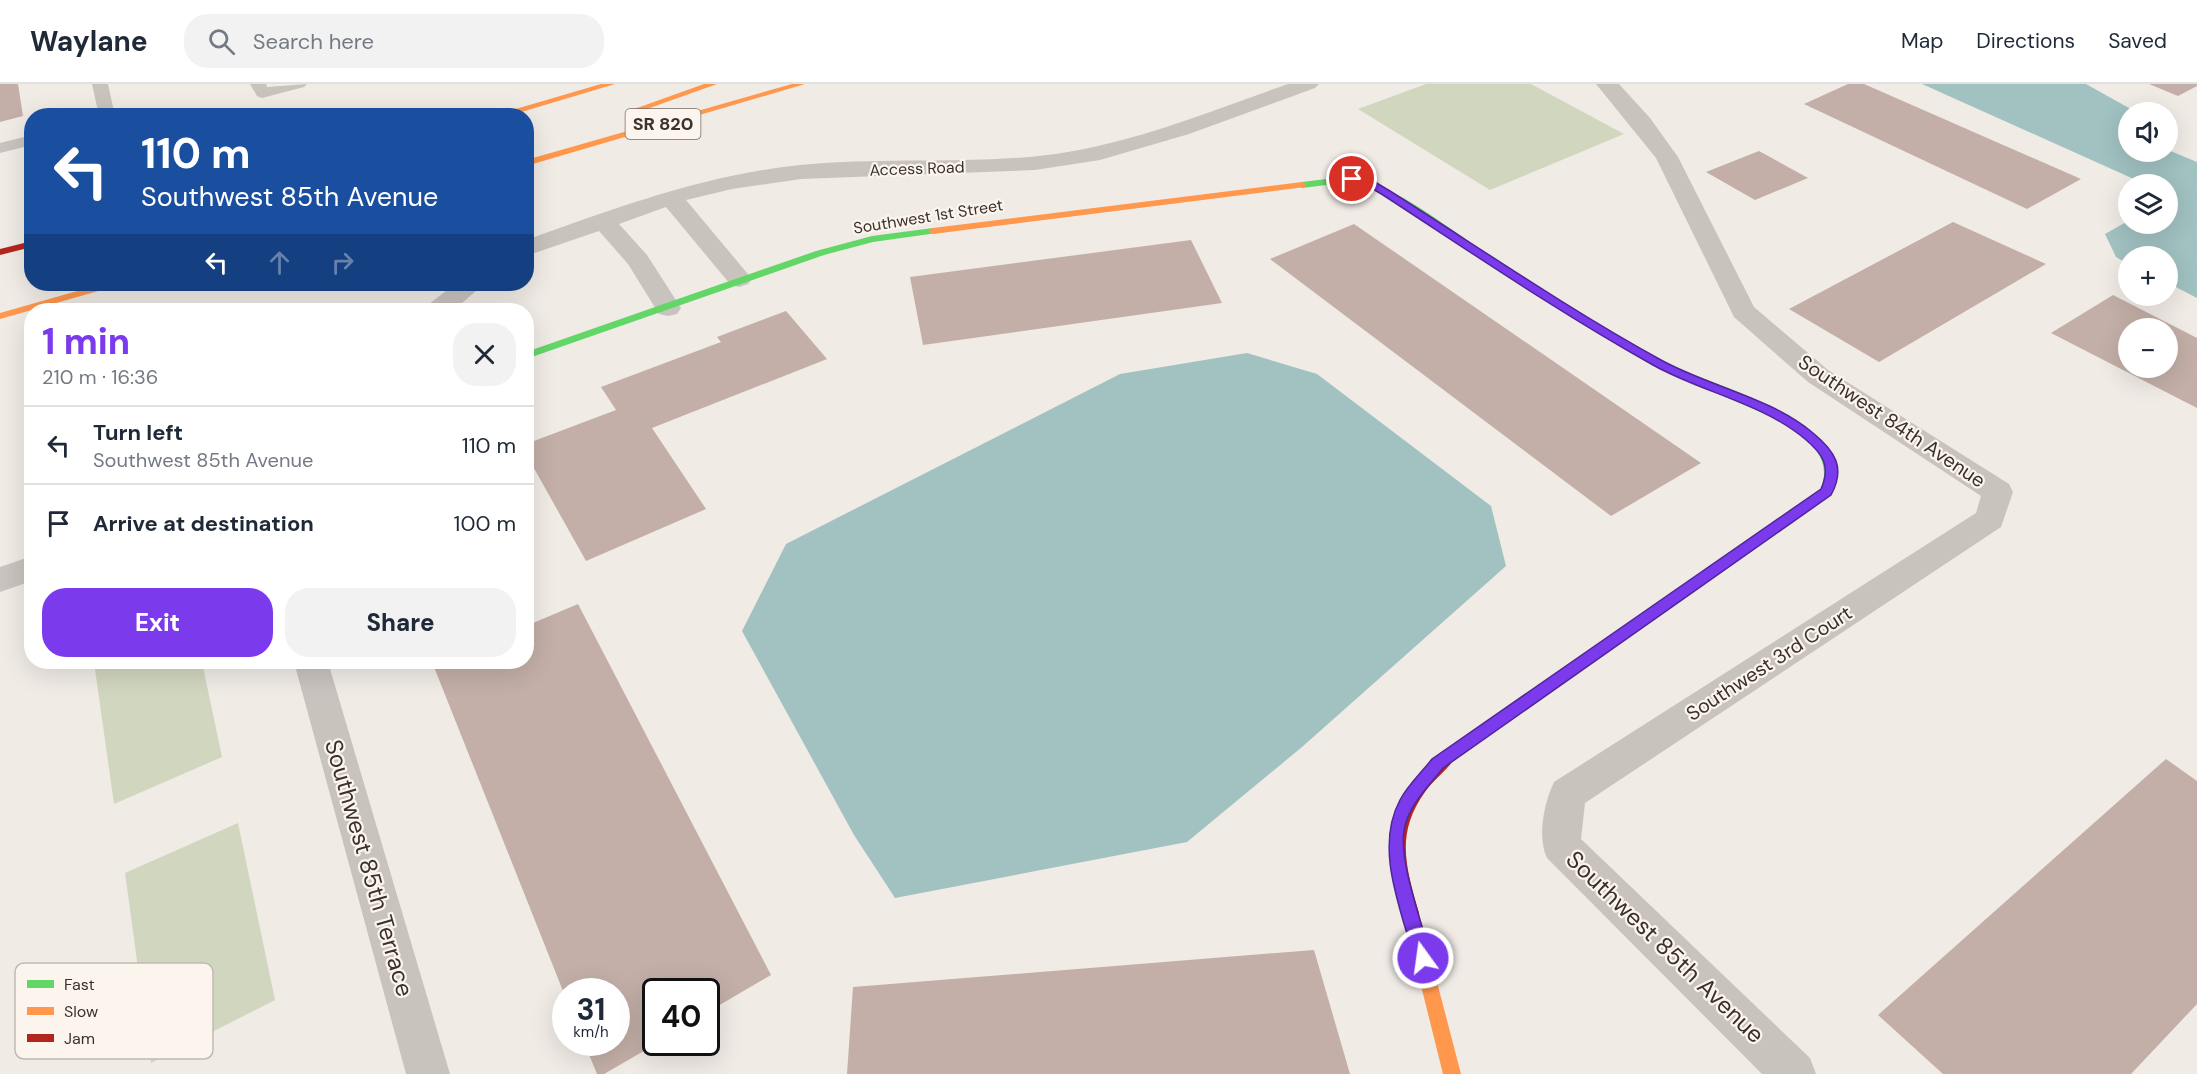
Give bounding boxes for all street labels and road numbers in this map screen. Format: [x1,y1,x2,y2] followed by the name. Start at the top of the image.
[626,109,700,139] road number: SR 820
[869,156,965,181] street label: Access Road
[852,194,1004,239] street label: Southwest 1st Street
[1793,349,1991,493] street label: Southwest 84th Avenue
[1681,599,1857,726] street label: Southwest 3rd Court
[318,736,421,1000] street label: Southwest 85th Terrace
[1560,844,1771,1050] street label: Southwest 85th Avenue

